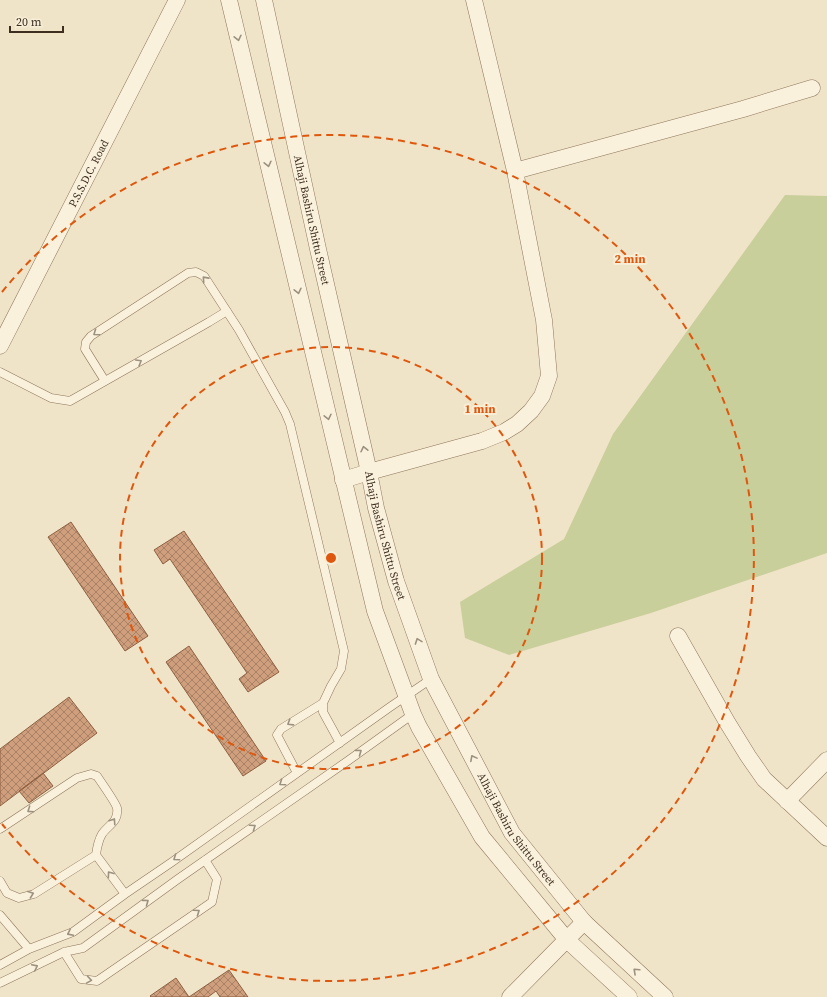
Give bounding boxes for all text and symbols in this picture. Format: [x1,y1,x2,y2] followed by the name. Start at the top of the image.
[10,8,63,34] scale bar
[16,14,42,30] text: 20 m
[233,35,241,41] one-way arrow
[65,136,113,210] street label: P.S.S.D.C. Road
[290,154,333,287] street label: Alhaji Bashiru Shittu Street
[263,161,271,168] one-way arrow
[614,251,646,267] text: 2 min
[202,276,209,284] one-way arrow
[293,288,301,294] one-way arrow
[93,328,100,335] one-way arrow
[135,359,142,366] one-way arrow
[464,401,496,417] text: 1 min
[323,414,332,421] one-way arrow
[360,445,369,452] one-way arrow
[361,470,409,602] street label: Alhaji Bashiru Shittu Street
[324,551,338,565] centre of rings
[414,637,422,644] one-way arrow
[287,719,294,726] one-way arrow
[355,750,362,757] one-way arrow
[470,755,478,762] one-way arrow
[474,770,559,889] street label: Alhaji Bashiru Shittu Street
[280,778,287,785] one-way arrow
[27,805,34,812] one-way arrow
[108,819,115,826] one-way arrow
[248,825,255,832] one-way arrow
[174,853,181,860] one-way arrow
[108,872,115,879] one-way arrow
[28,890,35,898] one-way arrow
[142,900,149,907] one-way arrow
[193,909,200,917] one-way arrow
[67,928,74,936] one-way arrow
[31,964,38,971] one-way arrow
[633,968,641,975] one-way arrow
[86,975,92,984] one-way arrow

